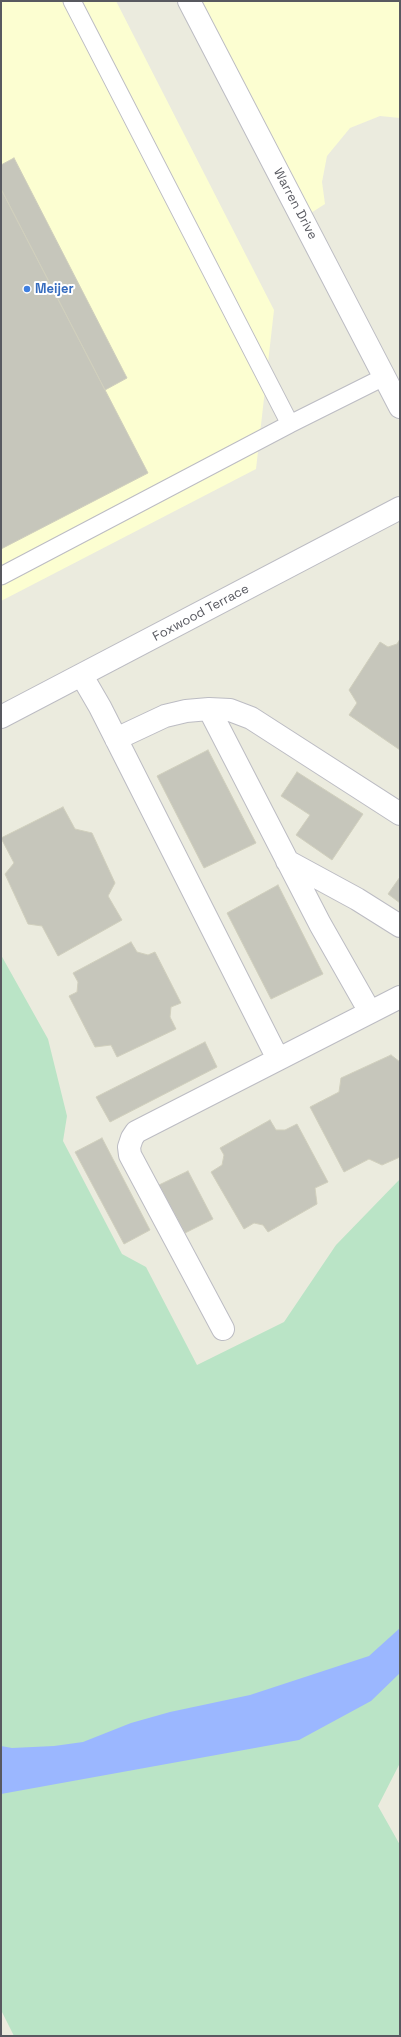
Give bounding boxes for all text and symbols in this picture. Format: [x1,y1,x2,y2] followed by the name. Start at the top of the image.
[270,166,320,242] street label: Warren Drive
[35,281,74,297] place label: Meijer
[22,284,32,294] marker: Meijer
[150,581,252,645] street label: Foxwood Terrace

